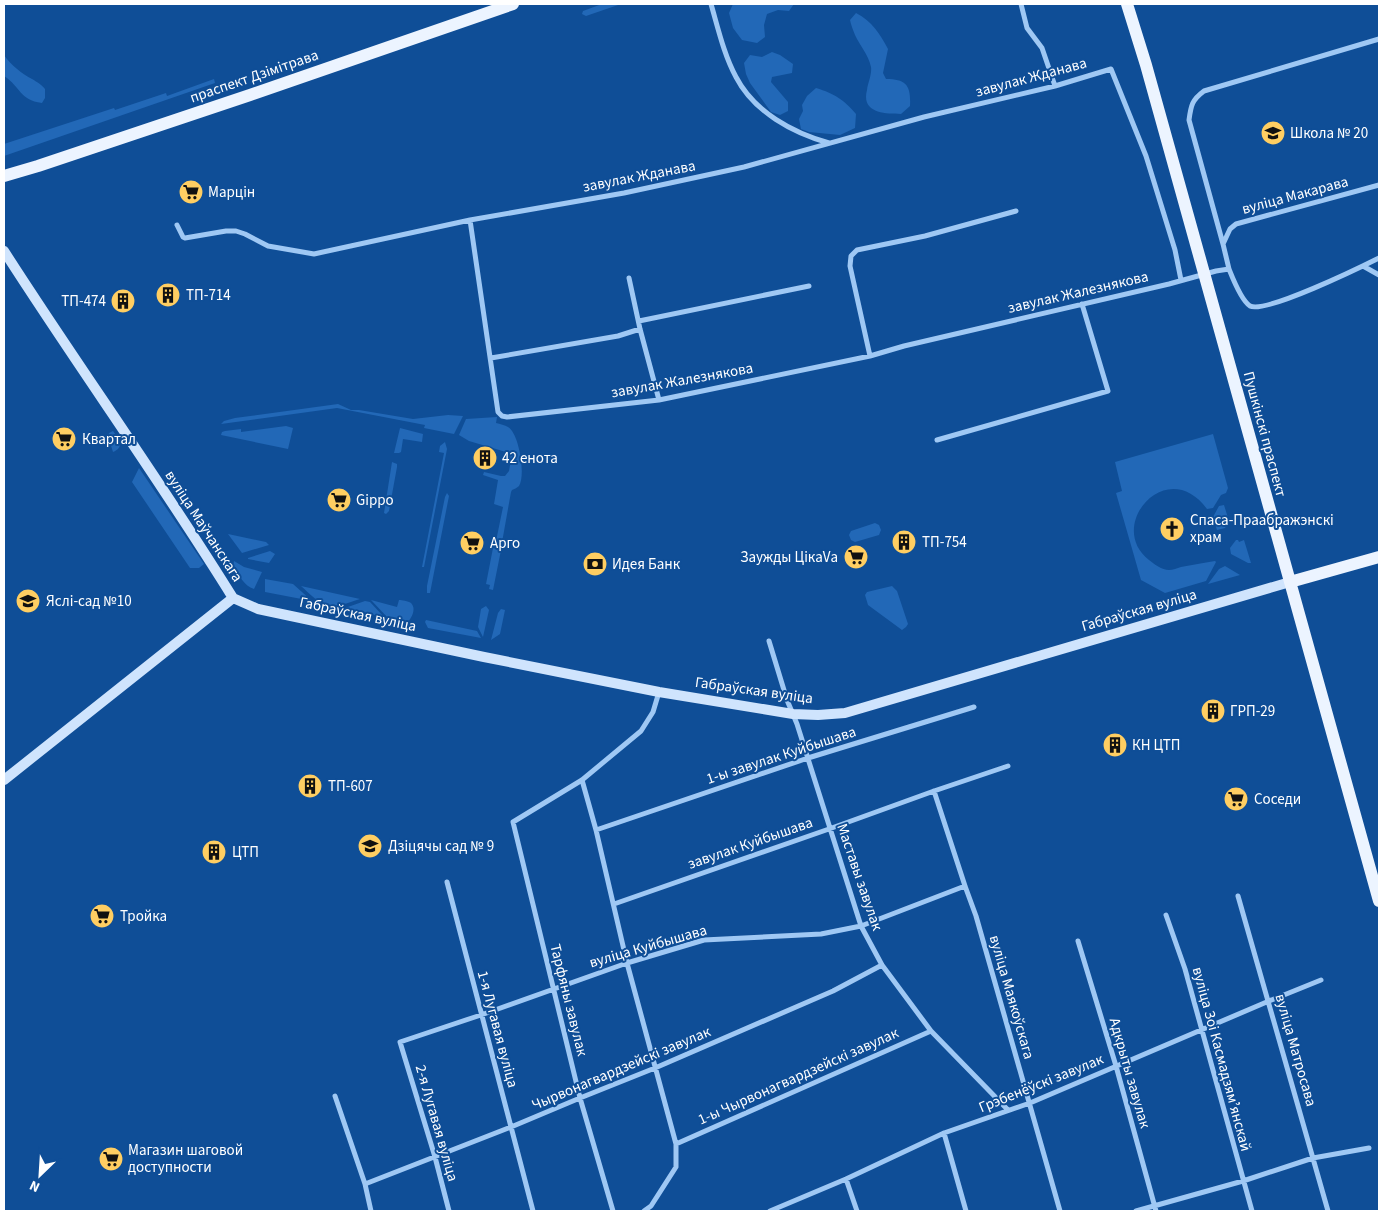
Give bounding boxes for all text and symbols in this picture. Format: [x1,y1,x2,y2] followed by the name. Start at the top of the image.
[187,45,321,108] street label: праспект Дзімітрава
[973,53,1089,102] street label: завулак Жданава
[1260,120,1286,146] school or university icon: Школа № 20
[1290,123,1368,144] place label: Школа № 20
[581,155,697,198] street label: завулак Жданава
[1240,171,1351,220] street label: вуліца Макарава
[178,179,204,205] supermarket icon: Марцін
[208,182,255,203] place label: Марцін
[1006,266,1150,319] street label: завулак Жалезнякова
[155,282,181,308] building icon: ТП-714
[186,285,231,306] place label: ТП-714
[110,288,136,314] building icon: ТП-474
[61,291,107,312] place label: ТП-474
[610,358,755,403] street label: завулак Жалезнякова
[1238,369,1291,499] street label: Пушкінскі праспект
[51,426,77,452] supermarket icon: Квартал
[82,429,136,450] place label: Квартал
[472,445,498,471] building icon: 42 енота
[502,448,558,469] place label: 42 енота
[160,466,248,586] street label: вуліца Маўчанскага
[326,487,352,513] supermarket icon: Gippo
[356,490,394,511] place label: Gippo
[1190,510,1334,548] place label: Спаса-Праабражэнскі храм
[1159,516,1185,542] church icon: Спаса-Праабражэнскі храм
[891,529,917,555] building icon: ТП-754
[459,530,485,556] supermarket icon: Арго
[922,532,967,553] place label: ТП-754
[490,533,520,554] place label: Арго
[843,544,869,570] supermarket icon: Заужды ЦікаVа
[740,547,838,568] place label: Заужды ЦікаVа
[582,551,608,577] bank icon: Идея Банк
[612,554,681,575] place label: Идея Банк
[1079,584,1199,637] street label: Габраўская вуліца
[15,588,41,614] school or university icon: Яслі-сад №10
[46,591,132,612] place label: Яслі-сад №10
[298,592,418,637] street label: Габраўская вуліца
[694,672,814,709] street label: Габраўская вуліца
[1200,698,1226,724] building icon: ГРП-29
[1230,701,1275,722] place label: ГРП-29
[704,721,859,790] street label: 1-ы завулак Куйбышава
[1102,732,1128,758] building icon: КН ЦТП
[1132,735,1181,756] place label: КН ЦТП
[297,773,323,799] building icon: ТП-607
[328,776,373,797] place label: ТП-607
[1223,786,1249,812] supermarket icon: Соседи
[1254,789,1301,810] place label: Соседи
[685,812,815,875] street label: завулак Куйбышава
[831,821,888,934] street label: Маставы завулак
[357,833,383,859] school or university icon: Дзіцячы сад № 9
[388,836,494,857] place label: Дзіцячы сад № 9
[201,839,227,865] building icon: ЦТП
[232,842,259,863] place label: ЦТП
[89,903,115,929] supermarket icon: Тройка
[120,906,167,927] place label: Тройка
[587,920,709,973] street label: вуліца Куйбышава
[984,933,1039,1062] street label: вуліца Маякоўскага
[544,942,593,1059] street label: Тарфяны завулак
[1187,965,1256,1154] street label: вуліца Зоі Касмадзямʼянскай
[472,968,523,1090] street label: 1-я Лугавая вуліца
[1269,991,1322,1109] street label: вуліца Матросава
[1104,1015,1156,1131] street label: Адкрыты завулак
[529,1021,714,1116] street label: Чырвонагвардзейскі завулак
[695,1022,902,1130] street label: 1-ы Чырвонагвардзейскі завулак
[976,1049,1107,1118] street label: Грэбенёўскі завулак
[410,1062,463,1184] street label: 2-я Лугавая вуліца
[128,1140,243,1178] place label: Магазин шаговой доступности
[98,1146,124,1172] supermarket icon: Магазин шаговой доступности
[15,1150,65,1200] north arrow
[26,1175,43,1197] text: N

